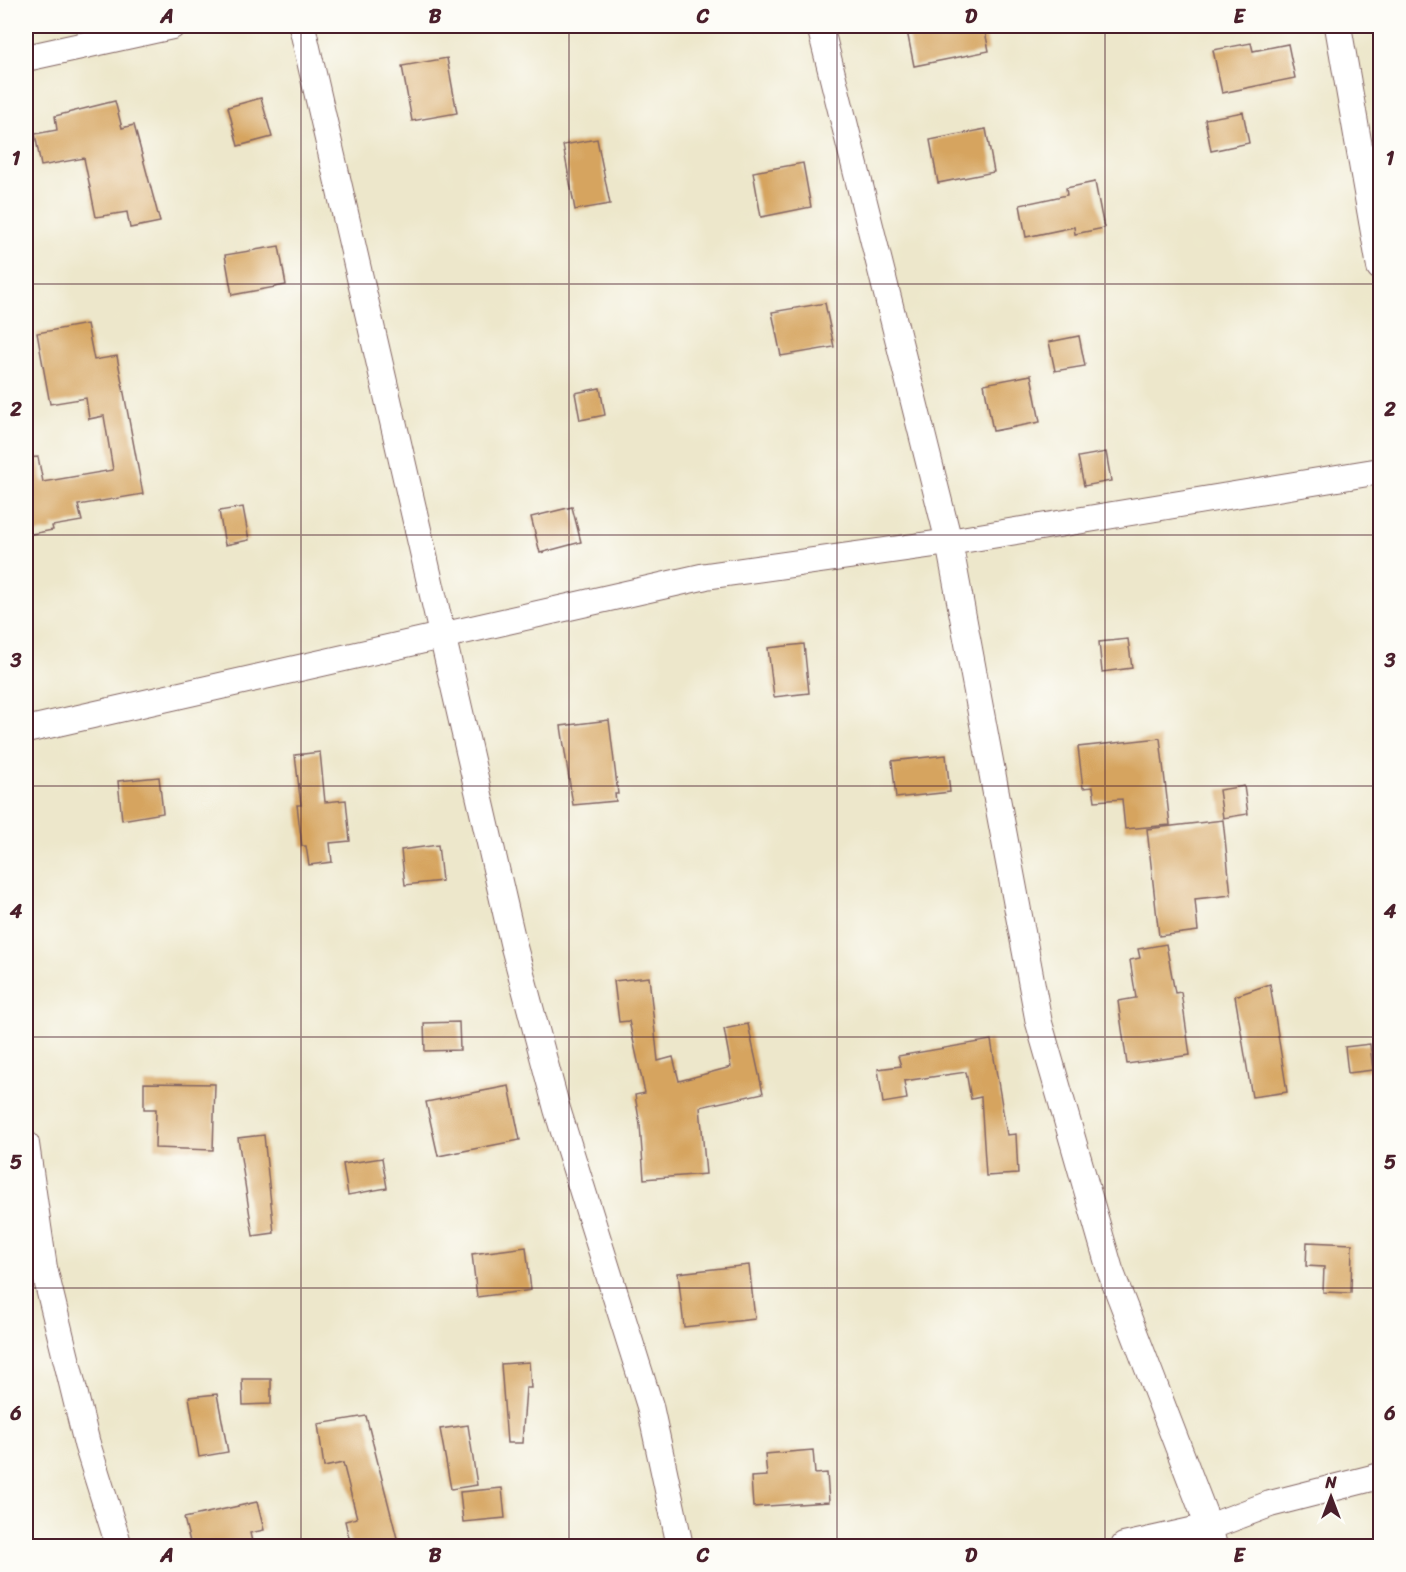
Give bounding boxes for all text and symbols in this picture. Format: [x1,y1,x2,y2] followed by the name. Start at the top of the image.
[159,0,174,34] text: A
[429,0,442,34] text: B
[696,0,710,34] text: C
[965,0,978,34] text: D
[1233,0,1246,34] text: E
[12,141,21,176] text: 1
[1386,141,1395,176] text: 1
[9,392,22,427] text: 2
[1383,392,1396,427] text: 2
[10,643,22,678] text: 3
[1384,643,1396,678] text: 3
[9,894,23,929] text: 4
[1383,894,1397,929] text: 4
[10,1145,22,1180] text: 5
[1384,1145,1396,1180] text: 5
[9,1396,22,1431] text: 6
[1383,1396,1396,1431] text: 6
[1301,1467,1361,1527] north arrow
[1324,1468,1337,1497] text: N
[159,1538,174,1572] text: A
[429,1538,442,1572] text: B
[696,1538,710,1572] text: C
[965,1538,978,1572] text: D
[1233,1538,1246,1572] text: E

